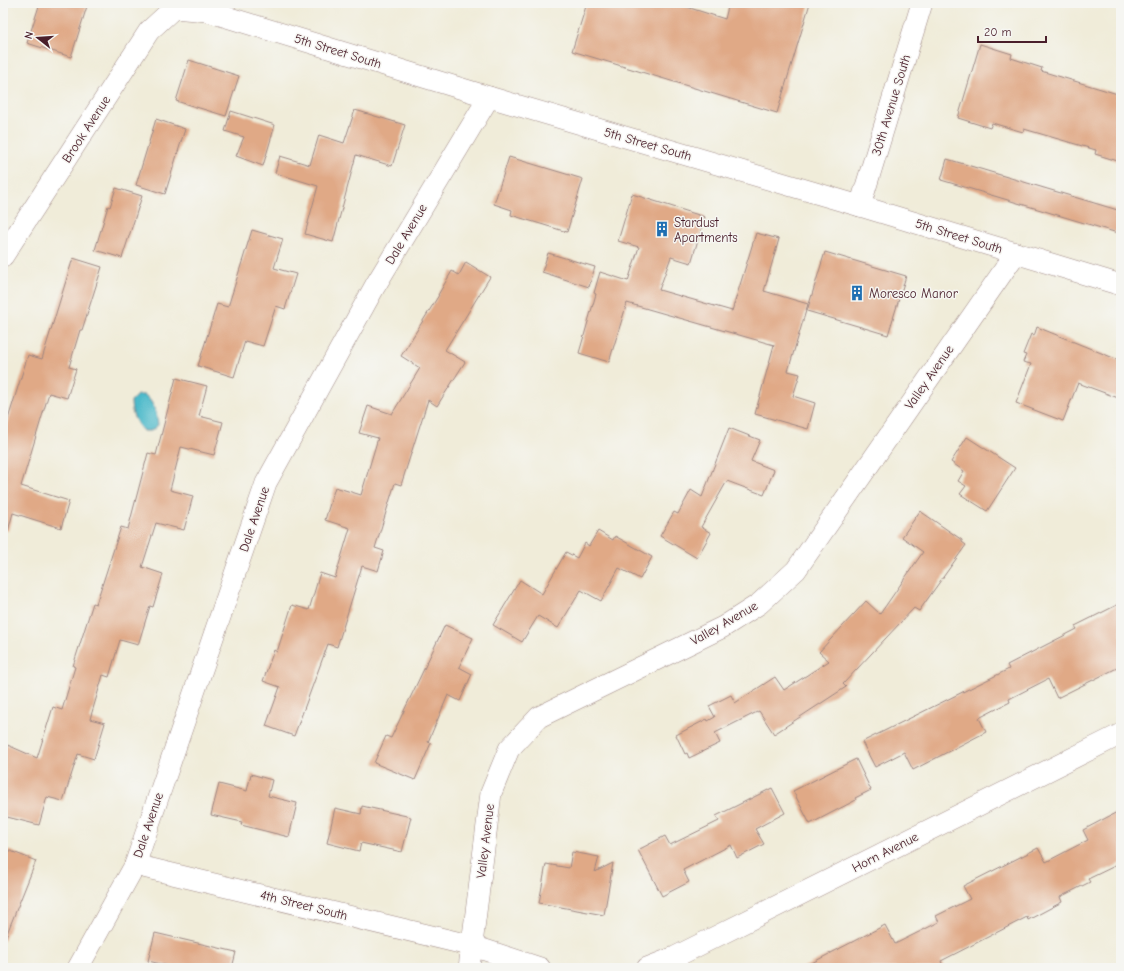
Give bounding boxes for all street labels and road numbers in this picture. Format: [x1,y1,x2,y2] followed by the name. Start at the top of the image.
[293,31,383,71] street label: 5th Street South
[869,53,914,157] street label: 30th Avenue South
[59,92,114,165] street label: Brook Avenue
[603,124,694,164] street label: 5th Street South
[382,201,430,267] street label: Dale Avenue
[914,216,1004,256] street label: 5th Street South
[901,342,957,412] street label: Valley Avenue
[236,484,272,554] street label: Dale Avenue
[688,598,761,648] street label: Valley Avenue
[130,790,166,860] street label: Dale Avenue
[473,802,497,879] street label: Valley Avenue
[849,829,921,875] street label: Horn Avenue
[259,887,349,923] street label: 4th Street South

